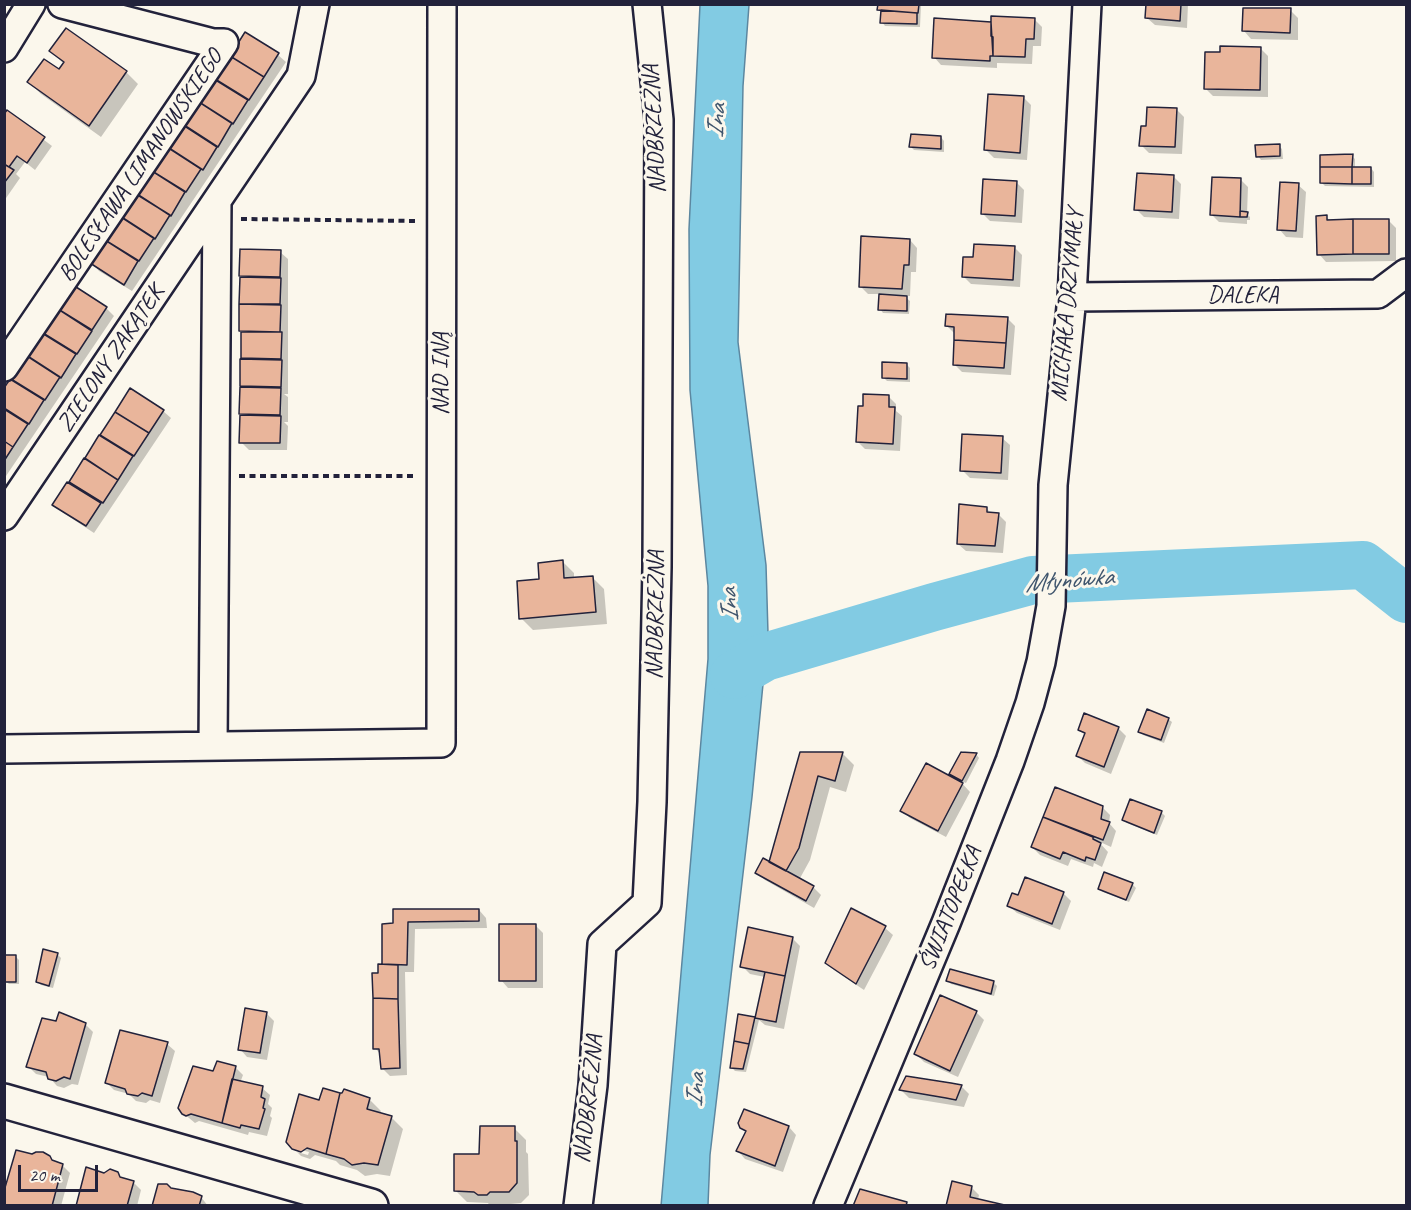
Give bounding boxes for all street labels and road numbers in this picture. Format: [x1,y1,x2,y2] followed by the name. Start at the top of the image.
[53,44,229,288] street label: BOLESŁAWA LIMANOWSKIEGO
[637,64,673,194] street label: NADBRZEŻNA
[1045,208,1091,402] street label: MICHAŁA DRZYMAŁY
[51,280,171,438] street label: ZIELONY ZAKĄTEK
[1207,282,1279,310] street label: DALEKA
[428,333,456,415] street label: NAD INĄ
[640,550,672,680] street label: NADBRZEŻNA
[913,843,989,975] street label: ŚWIATOPEŁKA
[568,1034,610,1164] street label: NADBRZEŻNA

